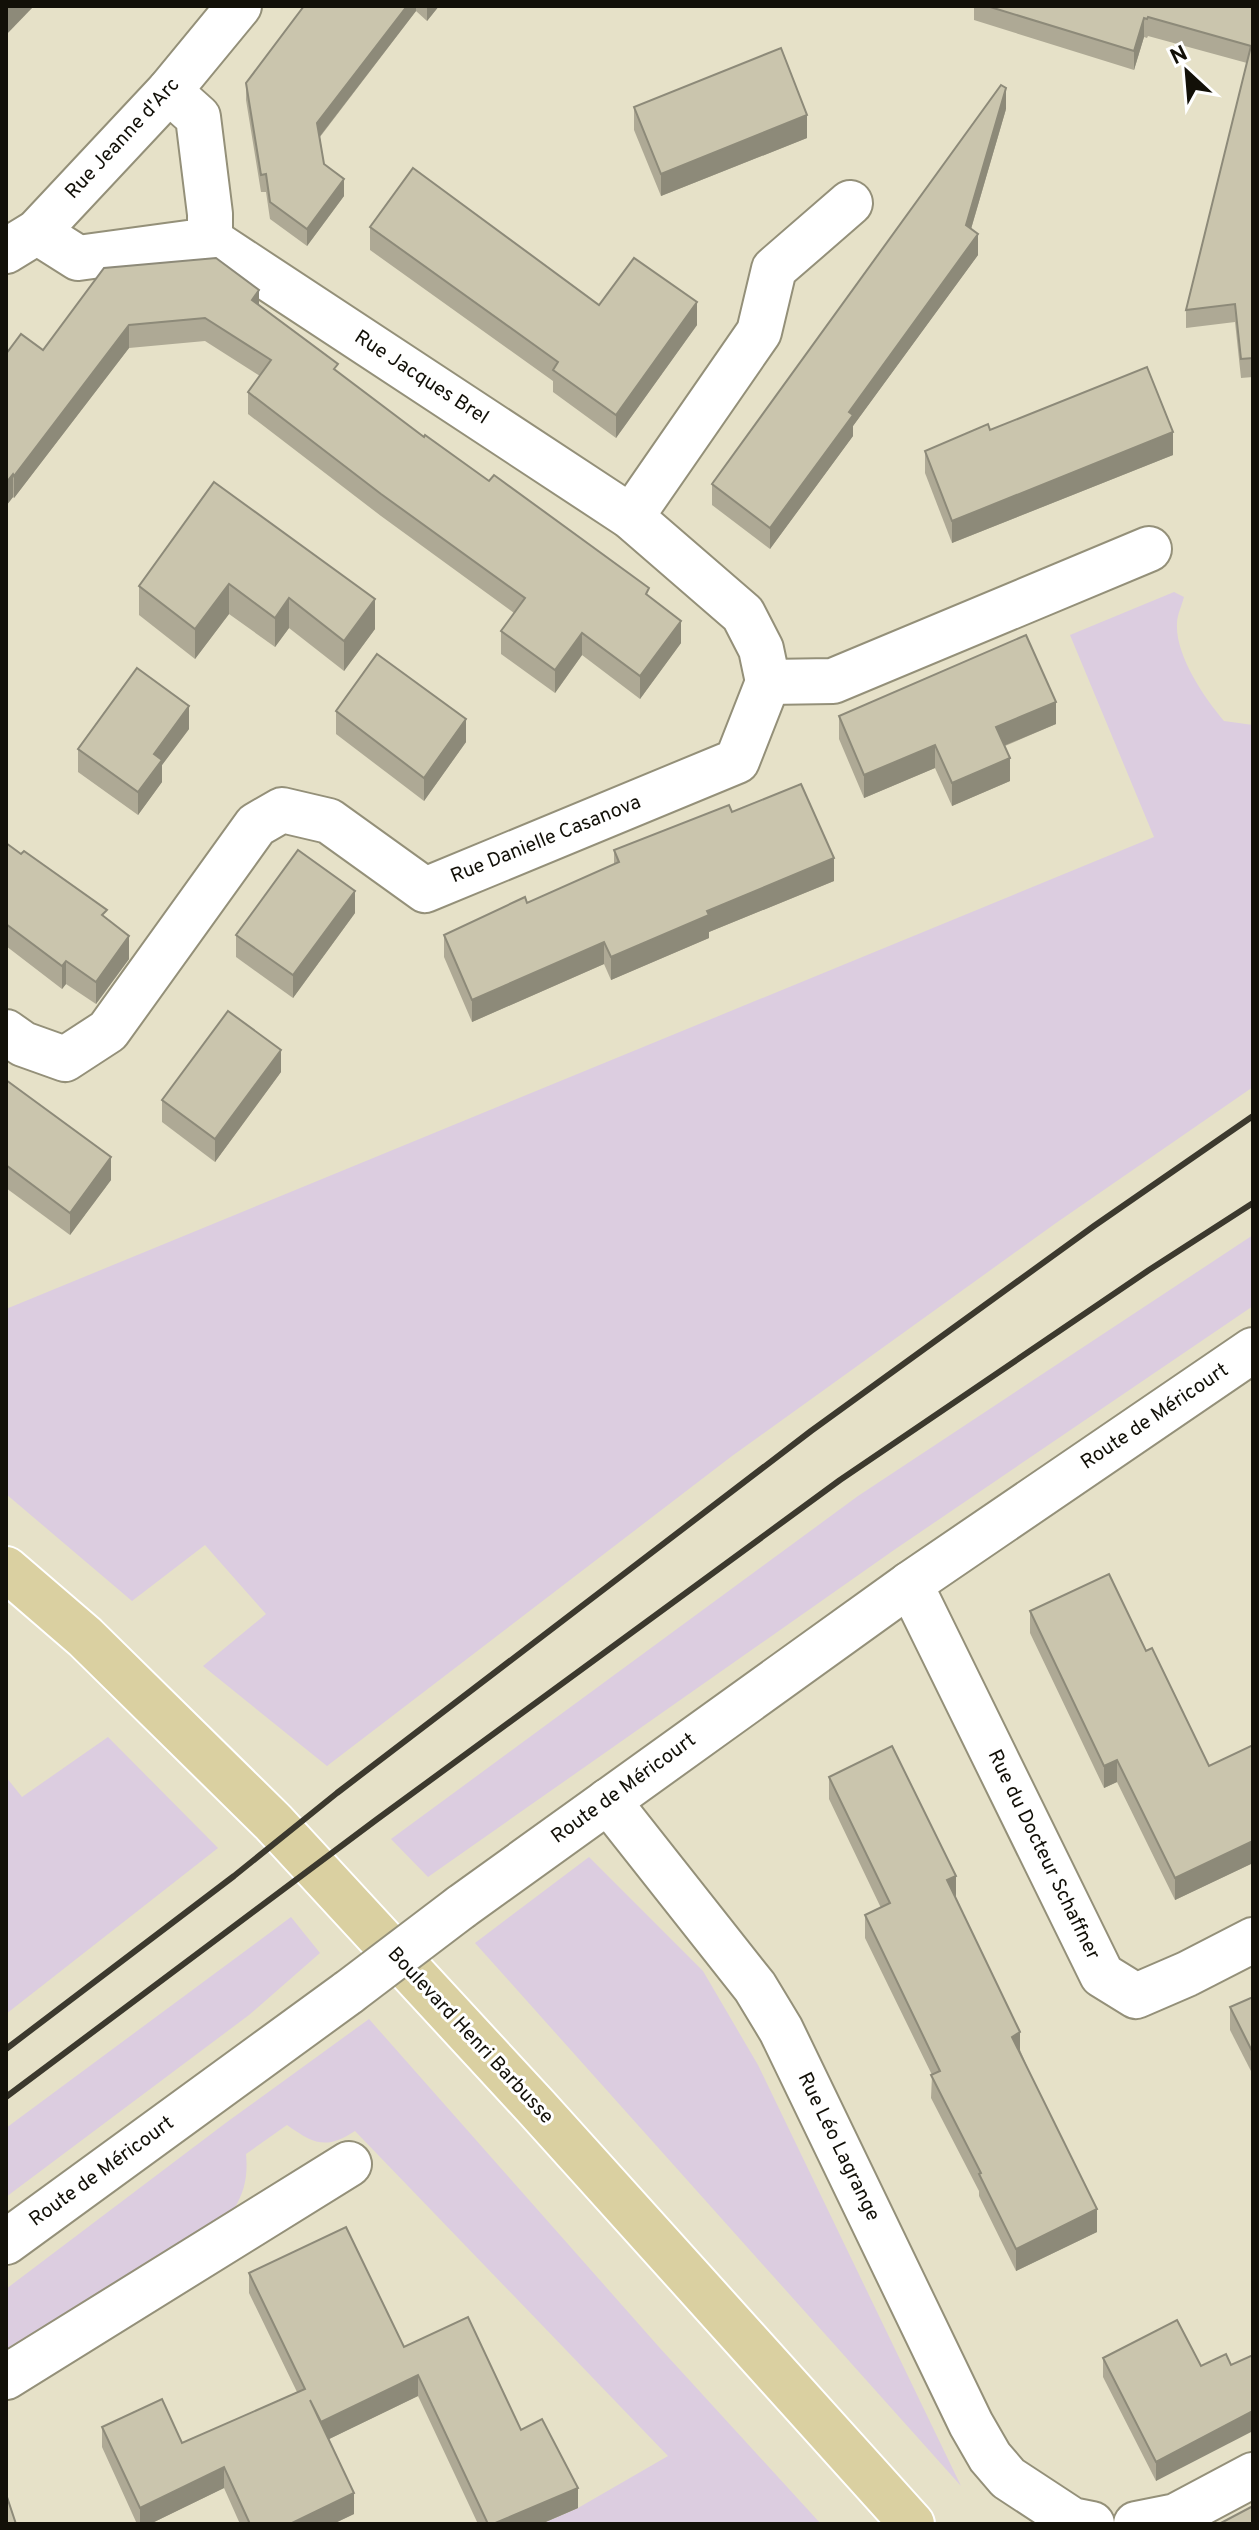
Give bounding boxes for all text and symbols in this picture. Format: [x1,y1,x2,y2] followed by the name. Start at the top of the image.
[1147,32,1227,112] north arrow
[1166,41,1192,72] text: N
[60,73,186,205] street label: Rue Jeanne d'Arc
[349,325,493,431] street label: Rue Jacques Brel
[447,790,645,890] street label: Rue Danielle Casanova
[1076,1358,1234,1476] street label: Route de Méricourt
[546,1728,702,1850] street label: Route de Méricourt
[981,1746,1105,1965] street label: Rue du Docteur Schaffner
[381,1942,559,2130] street label: Boulevard Henri Barbusse
[791,2068,885,2226] street label: Rue Léo Lagrange
[24,2111,180,2233] street label: Route de Méricourt

